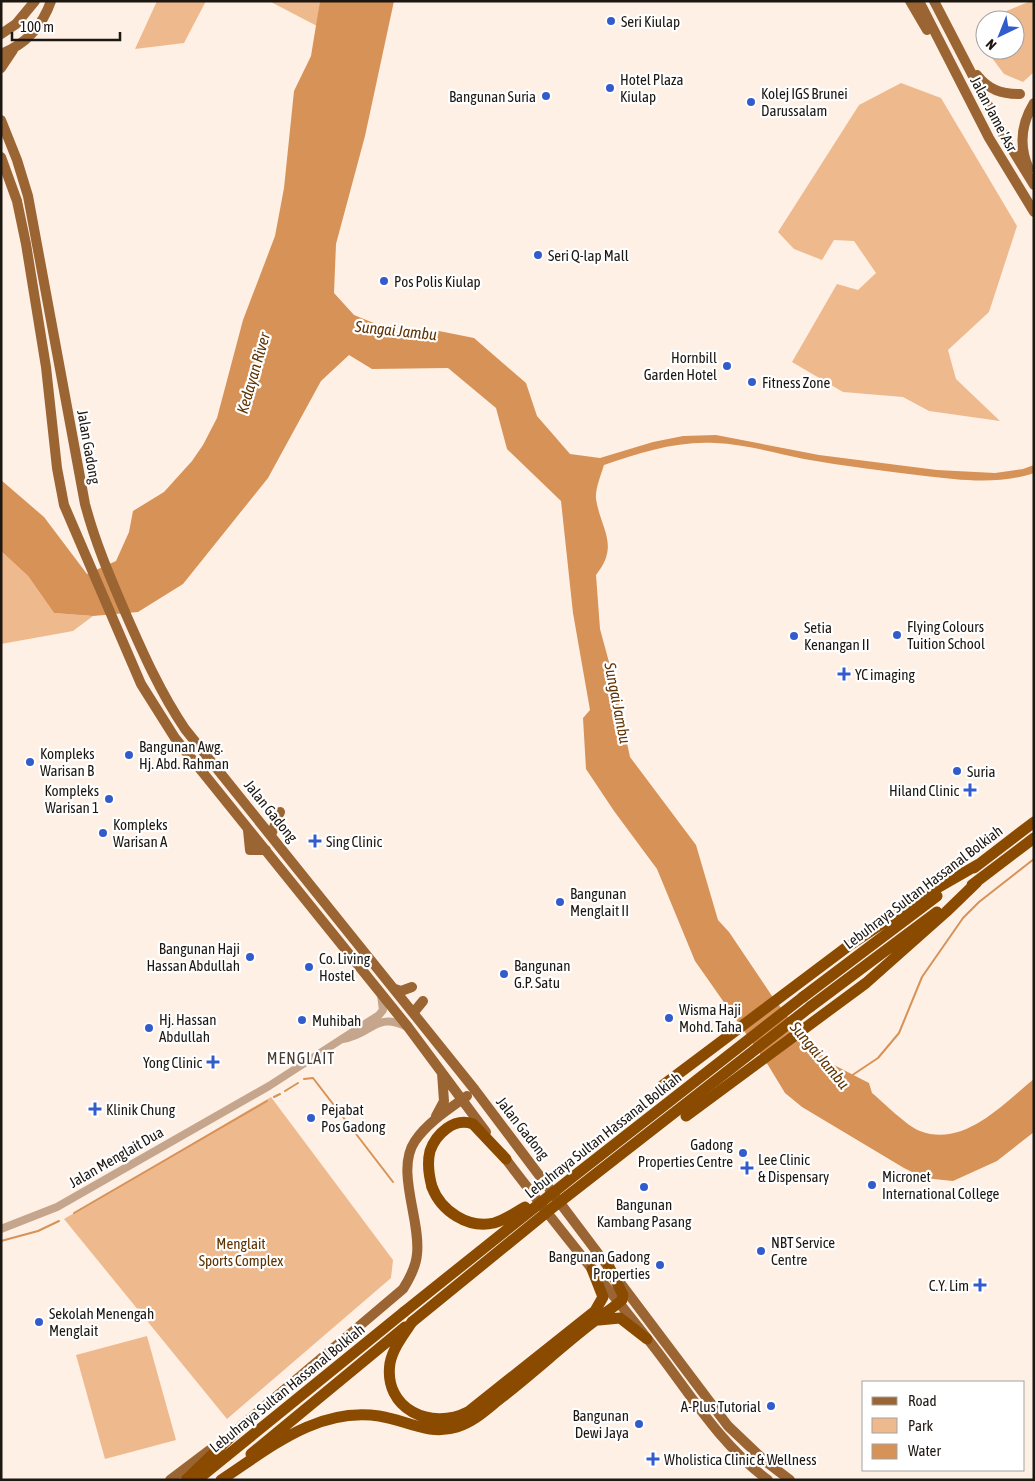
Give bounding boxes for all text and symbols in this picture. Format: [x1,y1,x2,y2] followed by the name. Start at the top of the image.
[12,10,120,42] scale bar
[975,10,1025,60] north arrow
[621,13,680,30] place label: Seri Kiulap
[605,15,617,27] marker: Seri Kiulap
[20,18,54,35] text: 100 m
[983,36,1000,53] text: N
[620,71,683,105] place label: Hotel Plaza Kiulap
[967,73,1021,155] street label: Jalan Jame 'Asr
[604,82,616,94] marker: Hotel Plaza Kiulap
[761,85,848,119] place label: Kolej IGS Brunei Darussalam
[449,88,536,105] place label: Bangunan Suria
[540,90,552,102] marker: Bangunan Suria
[745,96,757,108] marker: Kolej IGS Brunei Darussalam
[548,247,629,264] place label: Seri Q-lap Mall
[532,249,544,261] marker: Seri Q-lap Mall
[394,273,481,290] place label: Pos Polis Kiulap
[378,275,390,287] marker: Pos Polis Kiulap
[353,317,438,344] water label: Sungai Jambu
[233,329,274,416] water label: Kedayan River
[644,349,717,383] place label: Hornbill Garden Hotel
[721,360,733,372] marker: Hornbill Garden Hotel
[762,374,831,391] place label: Fitness Zone
[746,376,758,388] marker: Fitness Zone
[74,409,104,486] street label: Jalan Gadong
[907,618,985,652] place label: Flying Colours Tuition School
[804,619,870,653] place label: Setia Kenangan II
[891,629,903,641] marker: Flying Colours Tuition School
[788,630,800,642] marker: Setia Kenangan II
[600,660,635,745] water label: Sungai Jambu
[855,666,915,683] place label: YC imaging
[837,667,851,681] marker: YC imaging
[139,738,229,772] place label: Bangunan Awg. Hj. Abd. Rahman
[40,745,95,779] place label: Kompleks Warisan B
[123,749,135,761] marker: Bangunan Awg. Hj. Abd. Rahman
[24,756,36,768] marker: Kompleks Warisan B
[967,763,995,780] place label: Suria
[951,765,963,777] marker: Suria
[241,777,302,846] street label: Jalan Gadong
[44,782,99,816] place label: Kompleks Warisan 1
[889,782,959,799] place label: Hiland Clinic
[963,783,977,797] marker: Hiland Clinic
[103,793,115,805] marker: Kompleks Warisan 1
[113,816,168,850] place label: Kompleks Warisan A
[840,822,1006,952] street label: Lebuhraya Sultan Hassanal Bolkiah
[97,827,109,839] marker: Kompleks Warisan A
[326,833,382,850] place label: Sing Clinic
[308,834,322,848] marker: Sing Clinic
[570,885,629,919] place label: Bangunan Menglait II
[554,896,566,908] marker: Bangunan Menglait II
[146,940,240,974] place label: Bangunan Haji Hassan Abdullah
[319,950,371,984] place label: Co. Living Hostel
[244,951,256,963] marker: Bangunan Haji Hassan Abdullah
[514,957,571,991] place label: Bangunan G.P. Satu
[303,961,315,973] marker: Co. Living Hostel
[498,968,510,980] marker: Bangunan G.P. Satu
[679,1001,742,1035] place label: Wisma Haji Mohd. Taha
[159,1011,216,1045] place label: Hj. Hassan Abdullah
[312,1012,361,1029] place label: Muhibah
[663,1012,675,1024] marker: Wisma Haji Mohd. Taha
[296,1014,308,1026] marker: Muhibah
[785,1017,853,1093] water label: Sungai Jambu
[143,1022,155,1034] marker: Hj. Hassan Abdullah
[267,1049,335,1067] district label: MENGLAIT
[143,1054,202,1071] place label: Yong Clinic
[206,1055,220,1069] marker: Yong Clinic
[521,1069,685,1201] street label: Lebuhraya Sultan Hassanal Bolkiah
[493,1093,553,1163] street label: Jalan Gadong
[106,1101,176,1118] place label: Klinik Chung
[321,1101,386,1135] place label: Pejabat Pos Gadong
[88,1102,102,1116] marker: Klinik Chung
[305,1112,317,1124] marker: Pejabat Pos Gadong
[66,1123,166,1191] street label: Jalan Menglait Dua
[638,1136,734,1170] place label: Gadong Properties Centre
[737,1147,749,1159] marker: Gadong Properties Centre
[758,1151,829,1185] place label: Lee Clinic & Dispensary
[740,1161,754,1175] marker: Lee Clinic & Dispensary
[882,1168,999,1202] place label: Micronet International College
[866,1179,878,1191] marker: Micronet International College
[638,1181,650,1193] marker: Bangunan Kambang Pasang
[597,1196,692,1230] place label: Bangunan Kambang Pasang
[771,1234,835,1268] place label: NBT Service Centre
[199,1235,283,1269] park label: Menglait Sports Complex
[755,1245,767,1257] marker: NBT Service Centre
[549,1248,651,1282] place label: Bangunan Gadong Properties
[654,1259,666,1271] marker: Bangunan Gadong Properties
[929,1277,969,1294] place label: C.Y. Lim
[973,1278,987,1292] marker: C.Y. Lim
[49,1305,154,1339] place label: Sekolah Menengah Menglait
[33,1316,45,1328] marker: Sekolah Menengah Menglait
[206,1320,368,1456] street label: Lebuhraya Sultan Hassanal Bolkiah
[862,1381,1025,1471] legend
[908,1392,937,1409] text: Road
[681,1398,761,1415] place label: A-Plus Tutorial
[765,1400,777,1412] marker: A-Plus Tutorial
[572,1407,629,1441] place label: Bangunan Dewi Jaya
[908,1417,933,1434] text: Park
[633,1418,645,1430] marker: Bangunan Dewi Jaya
[908,1442,941,1459] text: Water
[664,1451,817,1468] place label: Wholistica Clinic & Wellness
[646,1452,660,1466] marker: Wholistica Clinic & Wellness

